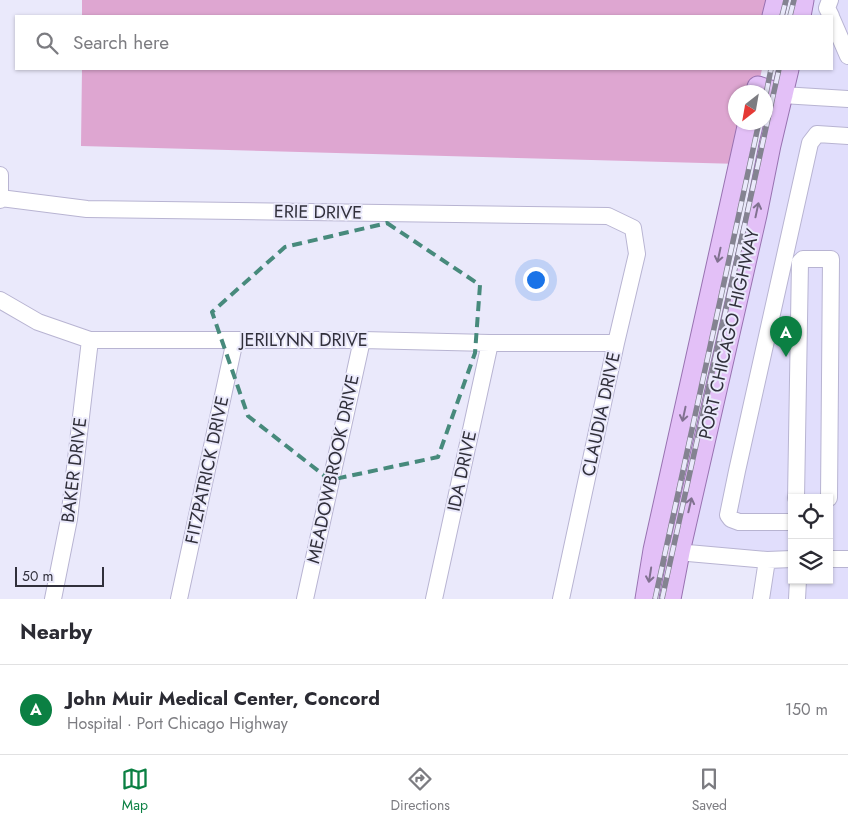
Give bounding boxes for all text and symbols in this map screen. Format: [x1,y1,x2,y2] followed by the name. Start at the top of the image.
[15,15,833,70] search box
[33,29,61,57] icon: search
[73,29,169,56] text: Search here
[728,85,773,130] north arrow
[274,198,362,226] street label: ERIE DRIVE
[753,202,762,218] one-way arrow
[692,225,766,442] street label: PORT CHICAGO HIGHWAY
[714,247,723,263] one-way arrow
[523,267,549,293] your location
[770,316,802,357] pin: A
[238,327,368,353] street label: JERILYNN DRIVE
[575,349,627,479] street label: CLAUDIA DRIVE
[300,372,366,566] street label: MEADOWBROOK DRIVE
[179,394,235,546] street label: FITZPATRICK DRIVE
[679,406,688,422] one-way arrow
[55,416,93,524] street label: BAKER DRIVE
[441,428,483,514] street label: IDA DRIVE
[788,494,833,584] map controls
[788,494,833,539] button: locate
[686,497,695,513] one-way arrow
[788,539,833,584] button: layers
[15,564,104,587] scale bar
[22,566,53,586] text: 50 m
[645,566,655,582] one-way arrow
[20,617,92,647] text: Nearby
[67,685,380,712] text: John Muir Medical Center, Concord
[30,698,42,721] text: A
[785,698,828,721] text: 150 m
[67,712,288,735] text: Hospital · Port Chicago Highway
[121,765,149,815] tab: Map
[391,765,450,815] tab: Directions
[692,765,727,815] tab: Saved

